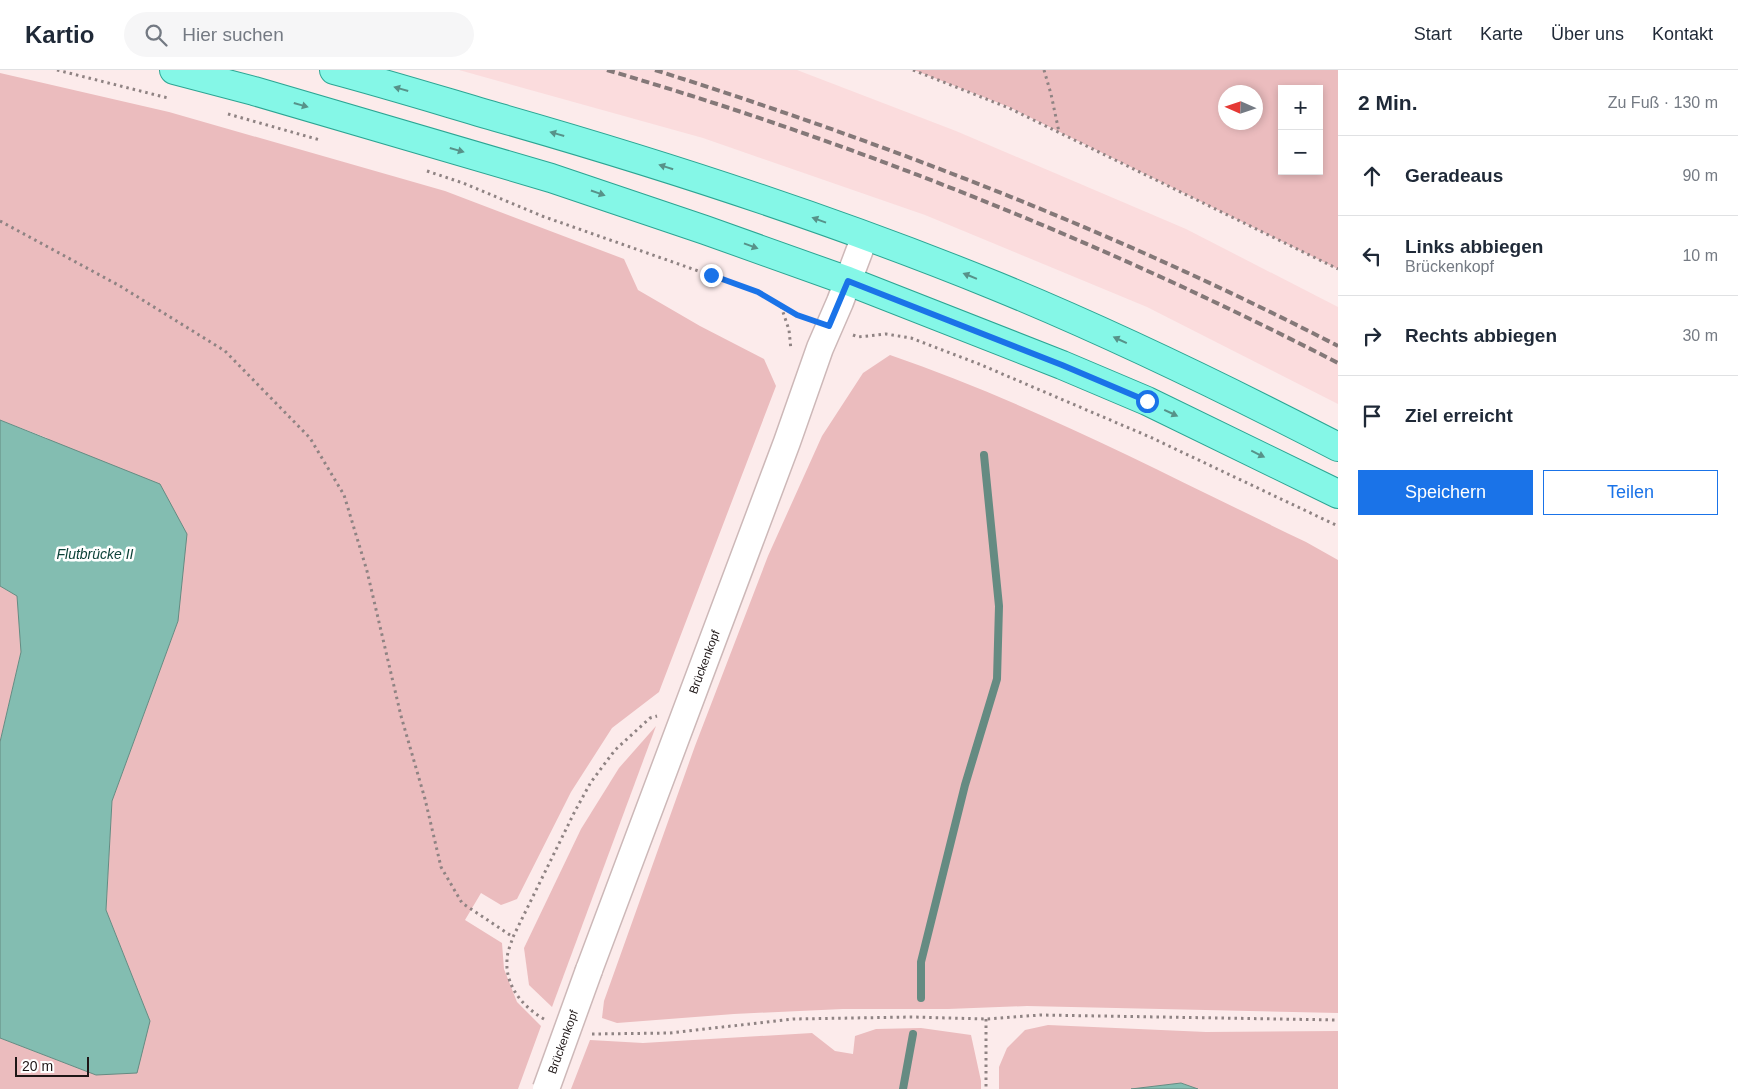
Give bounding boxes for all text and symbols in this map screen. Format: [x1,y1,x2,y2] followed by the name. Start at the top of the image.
[124,12,474,57] search box
[25,21,94,48] text: Kartio
[142,21,170,49] icon: search
[182,24,284,45] text: Hier suchen
[1414,24,1452,44] text: Start
[1480,24,1523,44] text: Karte
[1551,24,1624,44] text: Über uns
[1652,24,1713,44] text: Kontakt
[394,85,409,93] one-way arrow
[1218,85,1263,130] north arrow
[1278,85,1323,175] map controls
[1278,85,1323,130] button: +
[1358,91,1418,114] text: 2 Min.
[1608,94,1718,111] text: Zu Fuß · 130 m
[294,101,309,109] one-way arrow
[550,130,565,138] one-way arrow
[1278,130,1323,175] button: −
[450,147,465,155] one-way arrow
[1358,162,1386,190] icon: ahead
[658,163,673,170] one-way arrow
[1405,165,1503,186] text: Geradeaus
[1682,167,1718,184] text: 90 m
[590,190,605,197] one-way arrow
[812,216,827,223] one-way arrow
[1405,236,1543,257] text: Links abbiegen
[744,242,759,250] one-way arrow
[1358,242,1386,270] icon: left
[1682,247,1718,264] text: 10 m
[1405,258,1494,275] text: Brückenkopf
[700,264,723,287] route end
[962,272,977,280] one-way arrow
[1358,322,1386,350] icon: right
[1405,325,1557,346] text: Rechts abbiegen
[1682,327,1718,344] text: 30 m
[1113,335,1127,343] one-way arrow
[1136,390,1159,413] route start
[1358,402,1386,430] icon: arrive
[1405,405,1513,426] text: Ziel erreicht
[1164,409,1178,417] one-way arrow
[1251,451,1265,459] one-way arrow
[1358,470,1533,515] button: Speichern
[1543,470,1718,515] button: Teilen
[56,546,134,562] water label: Flutbrücke II
[686,628,723,696] street label: Brückenkopf
[545,1008,581,1076] street label: Brückenkopf
[15,1054,89,1077] scale bar
[22,1058,53,1074] text: 20 m

